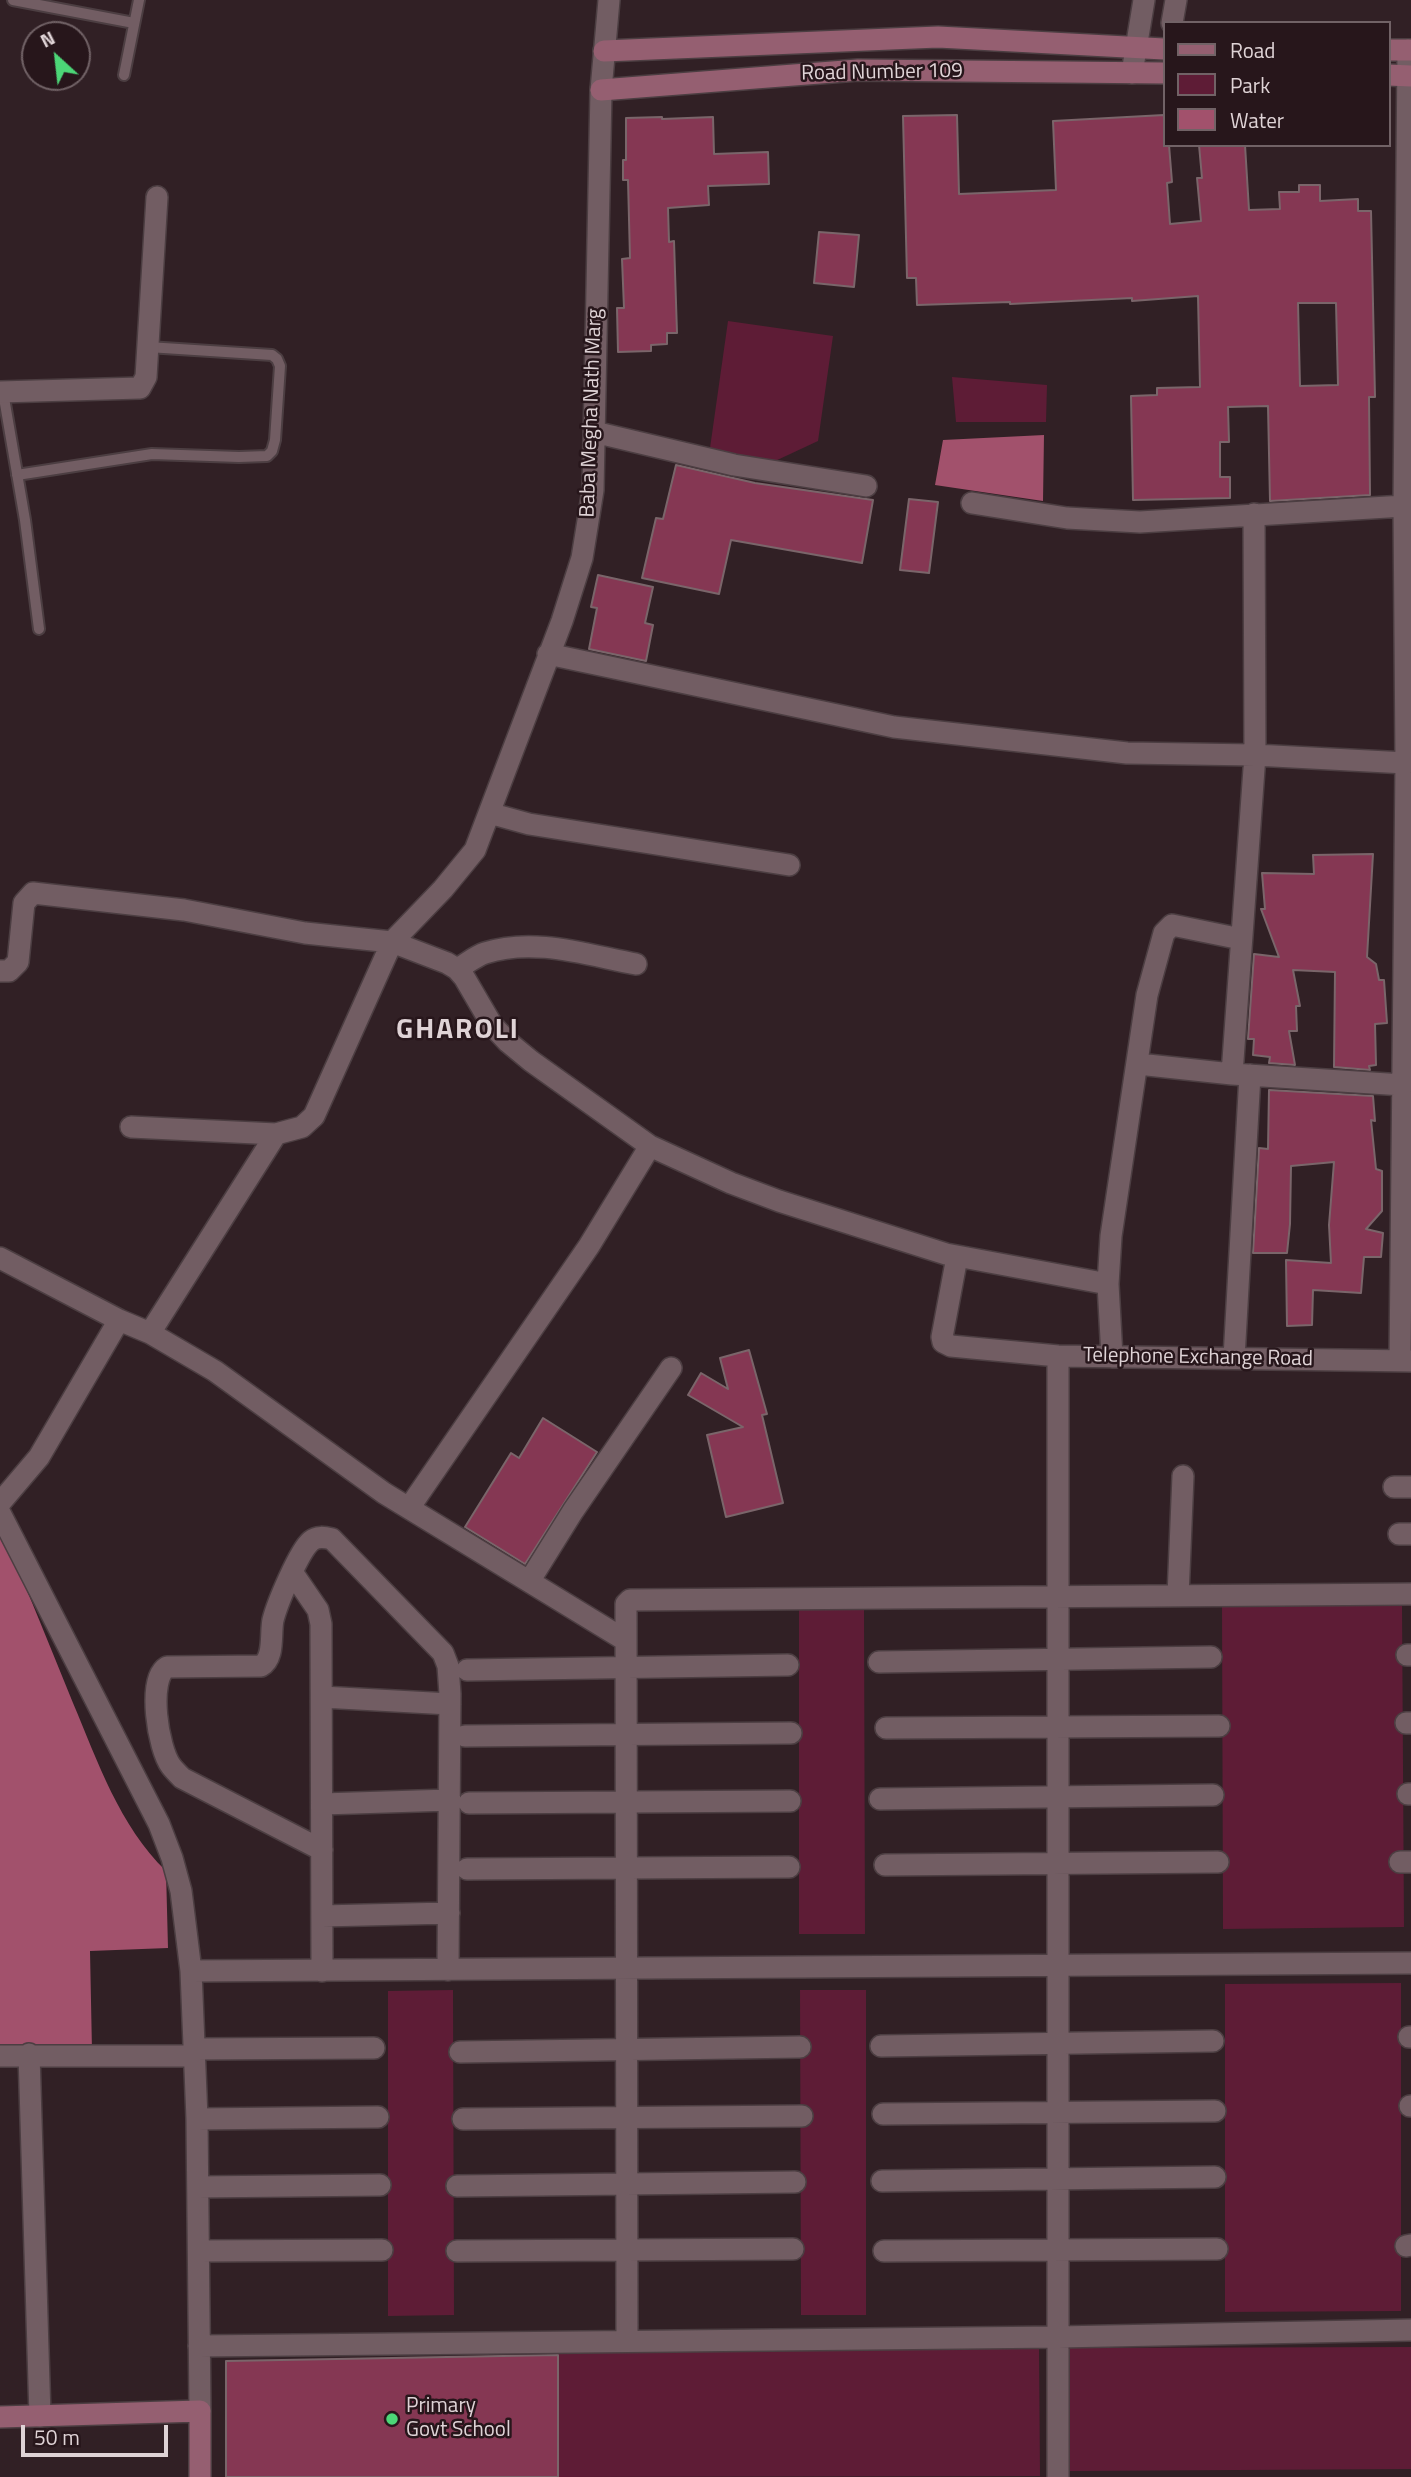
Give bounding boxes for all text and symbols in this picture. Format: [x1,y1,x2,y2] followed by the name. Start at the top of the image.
[21,21,91,91] north arrow
[1162,21,1390,147] legend
[35,23,60,55] text: N
[1230,34,1275,66] text: Road
[801,59,963,87] street label: Road Number 109
[1230,69,1270,101] text: Park
[1230,104,1284,136] text: Water
[576,308,608,518] street label: Baba Megha Nath Marg
[397,1014,519,1048] district label: GHAROLI
[1083,1343,1313,1373] street label: Telephone Exchange Road
[406,2394,511,2444] place label: Primary Govt School
[24,2410,172,2454] scale bar
[384,2411,400,2427] marker: Primary Govt School
[34,2421,80,2453] text: 50 m

